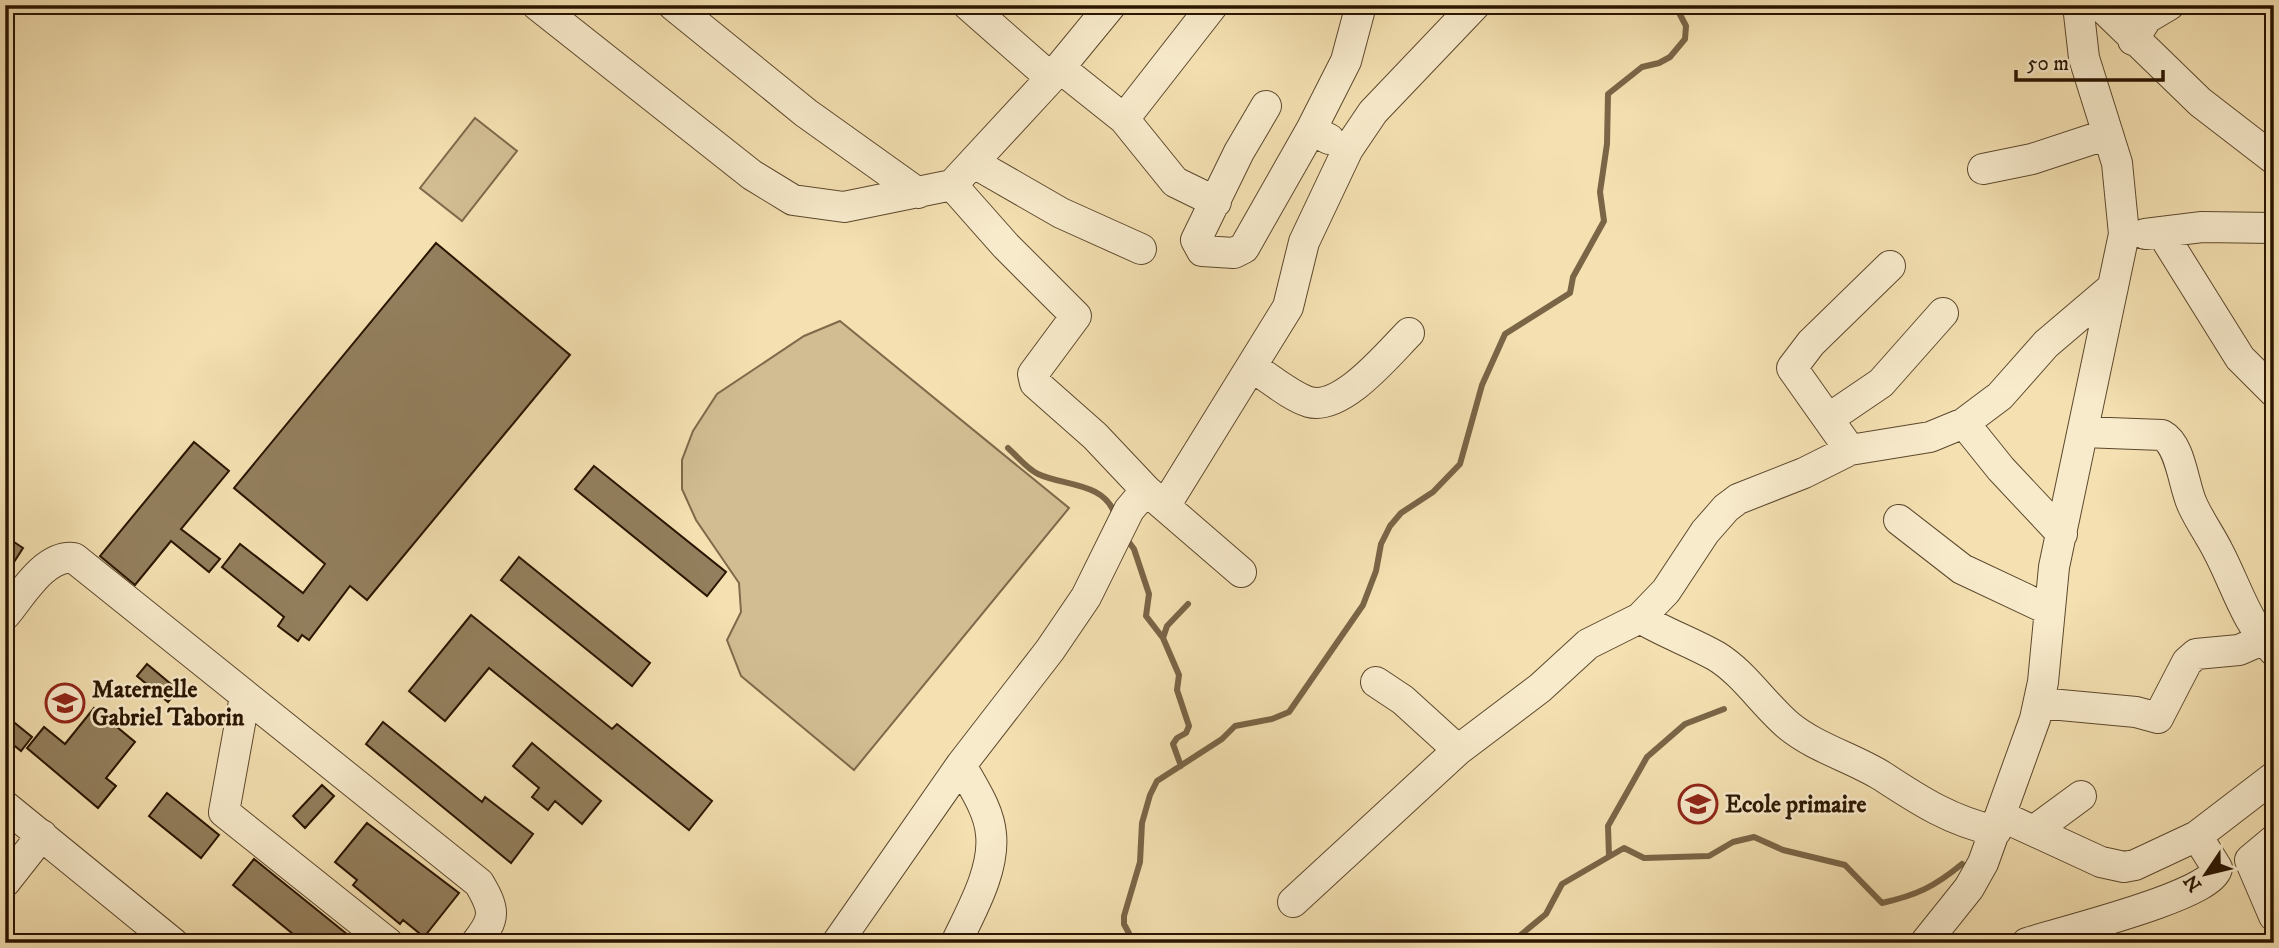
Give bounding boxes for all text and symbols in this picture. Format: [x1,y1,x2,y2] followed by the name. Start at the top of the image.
[2016,38,2164,82] scale bar
[2027,51,2069,77] text: 50 m
[92,675,245,733] place label: Maternelle Gabriel Taborin
[44,682,86,724] school or university icon: Maternelle Gabriel Taborin
[1677,783,1719,825] school or university icon: Ecole primaire
[1725,790,1867,820] place label: Ecole primaire
[2170,839,2240,909] north arrow
[2179,870,2207,896] text: N

